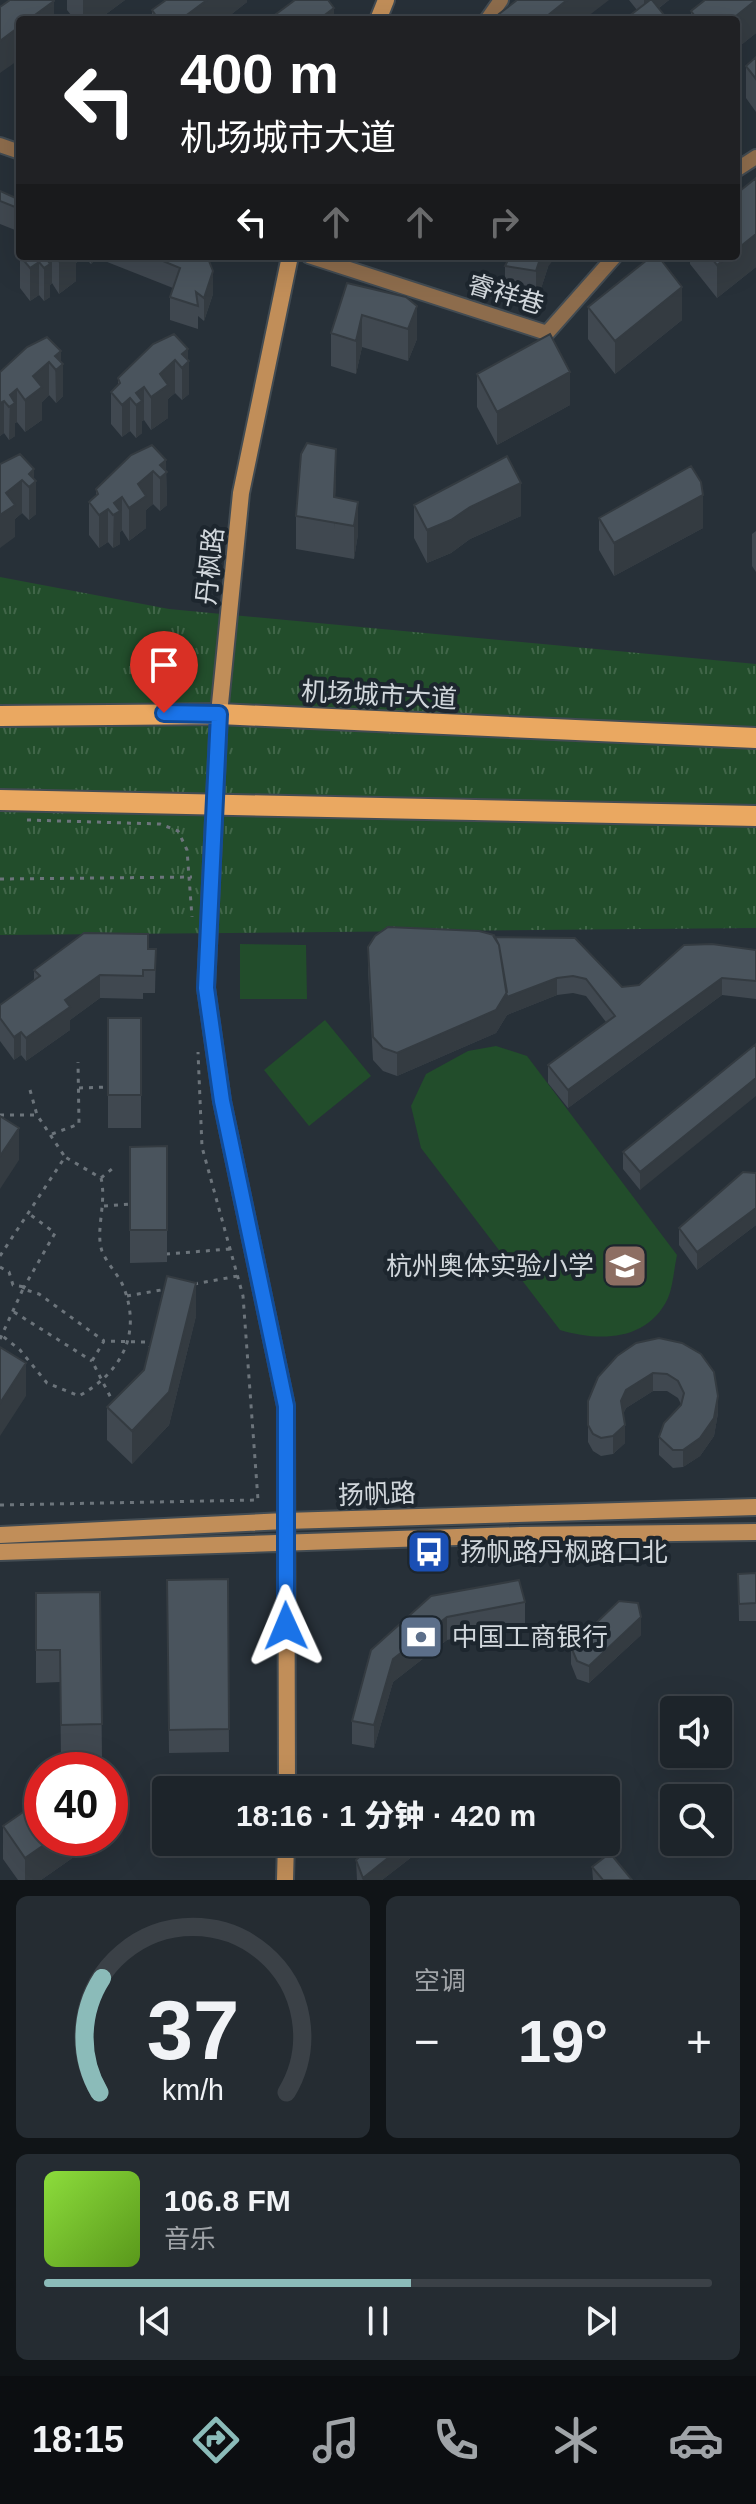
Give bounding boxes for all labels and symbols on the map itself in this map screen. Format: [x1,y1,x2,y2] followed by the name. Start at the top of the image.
[464,268,548,320] street label: 睿祥巷
[191,526,229,606] street label: 丹枫路
[130,631,198,713] pin
[300,676,458,714] street label: 机场城市大道
[601,1242,649,1290] school or university icon: 杭州奥体实验小学
[386,1251,594,1281] place label: 杭州奥体实验小学
[337,1478,417,1510] street label: 扬帆路
[405,1528,453,1576] bus stop icon: 扬帆路丹枫路口北
[460,1537,668,1567] place label: 扬帆路丹枫路口北
[244,1584,328,1668] position arrow
[397,1613,445,1661] bank icon: 中国工商银行
[452,1622,608,1652] place label: 中国工商银行
[24,1752,128,1856] speed limit sign: 40

